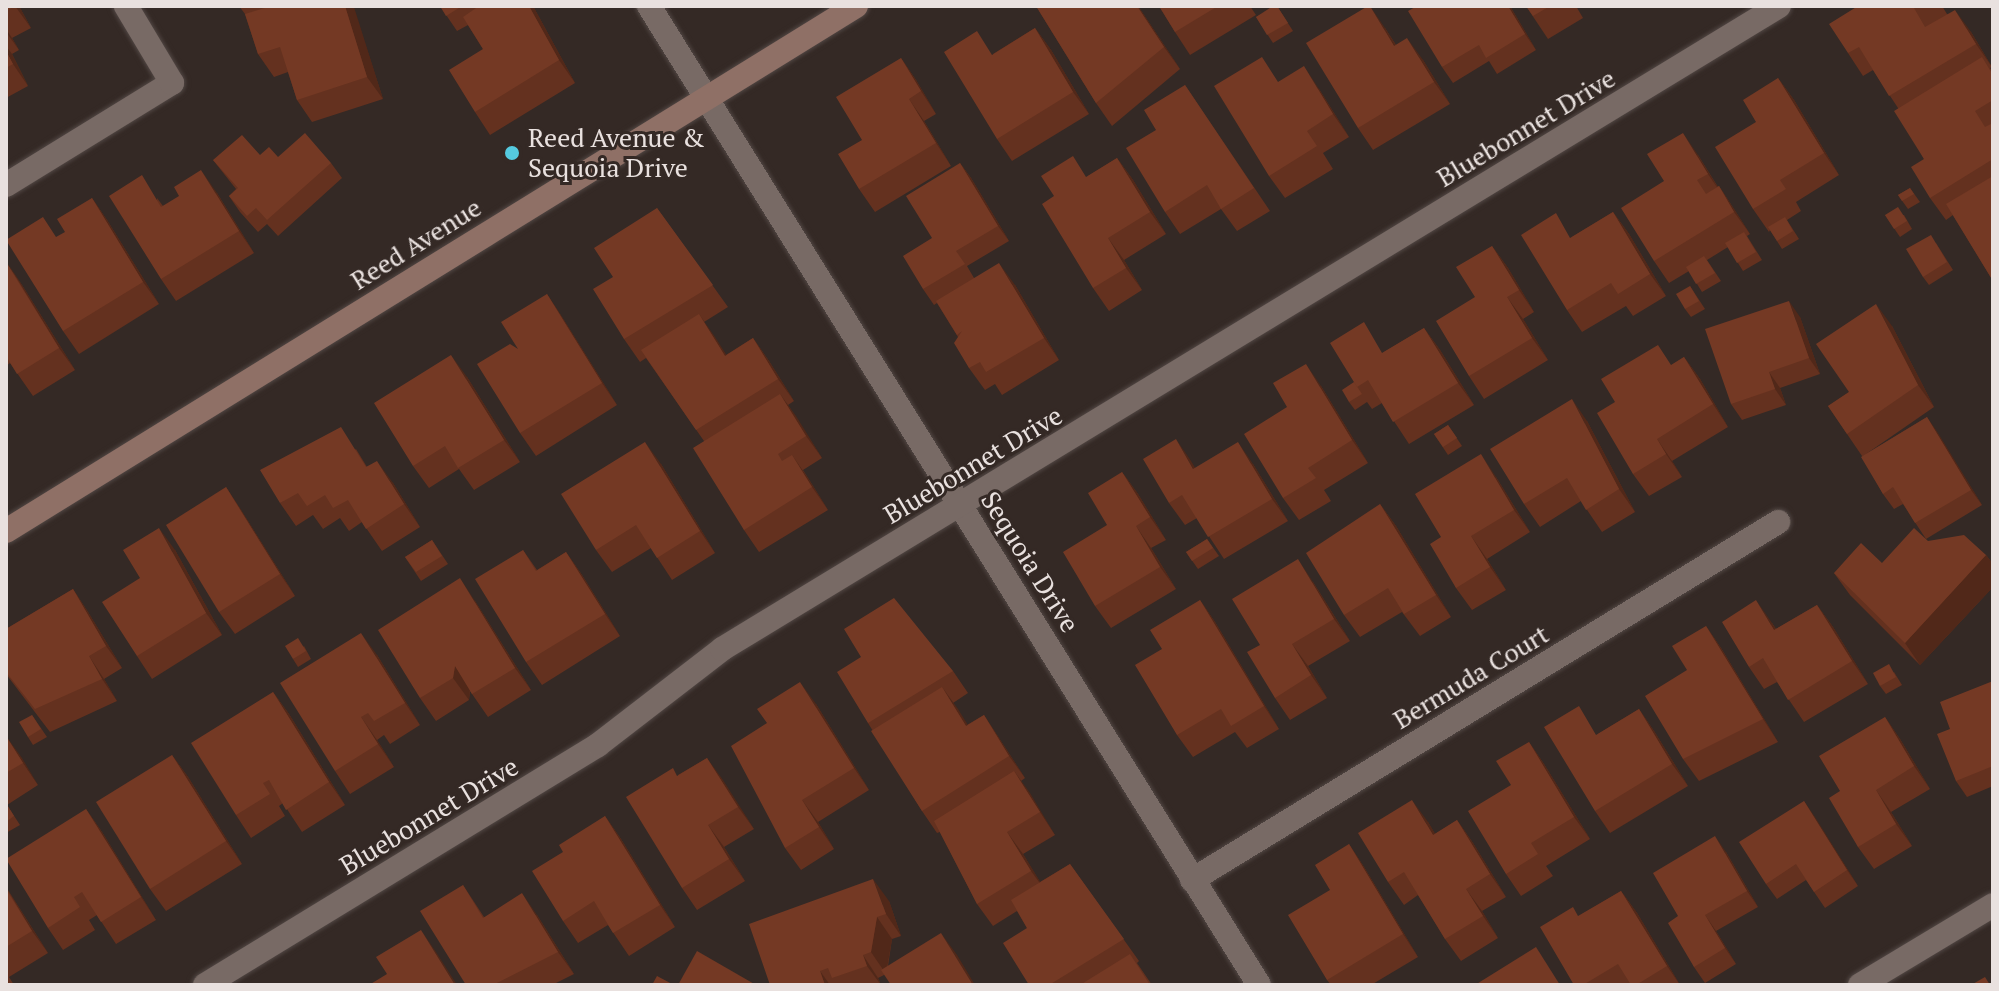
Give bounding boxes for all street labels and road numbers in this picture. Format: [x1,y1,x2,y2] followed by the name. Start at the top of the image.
[1431,63,1621,193] street label: Bluebonnet Drive
[345,192,487,296] street label: Reed Avenue
[878,400,1068,530] street label: Bluebonnet Drive
[974,486,1086,638] street label: Sequoia Drive
[1388,618,1554,736] street label: Bermuda Court
[334,751,524,881] street label: Bluebonnet Drive

